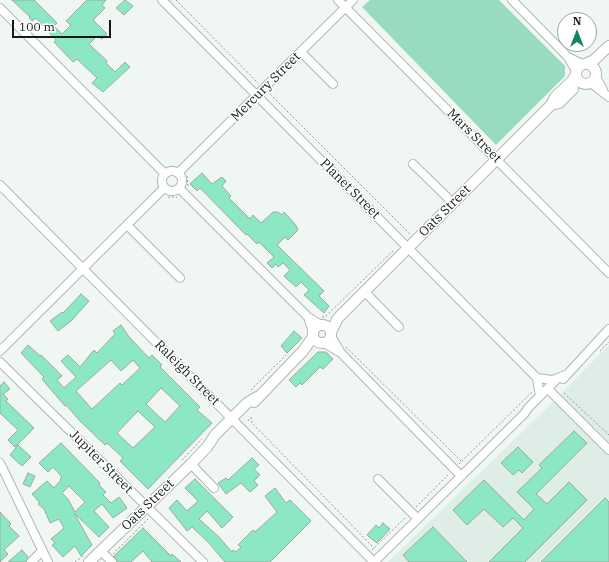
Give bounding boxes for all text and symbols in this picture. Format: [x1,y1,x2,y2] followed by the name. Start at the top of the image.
[14,12,113,38] scale bar
[557,12,597,52] north arrow
[573,14,581,28] text: N
[19,19,55,34] text: 100 m
[228,49,304,125] street label: Mercury Street
[444,106,504,166] street label: Mars Street
[317,156,383,222] street label: Planet Street
[416,182,474,240] street label: Oats Street
[151,337,223,409] street label: Raleigh Street
[66,427,136,497] street label: Jupiter Street
[119,476,177,534] street label: Oats Street

